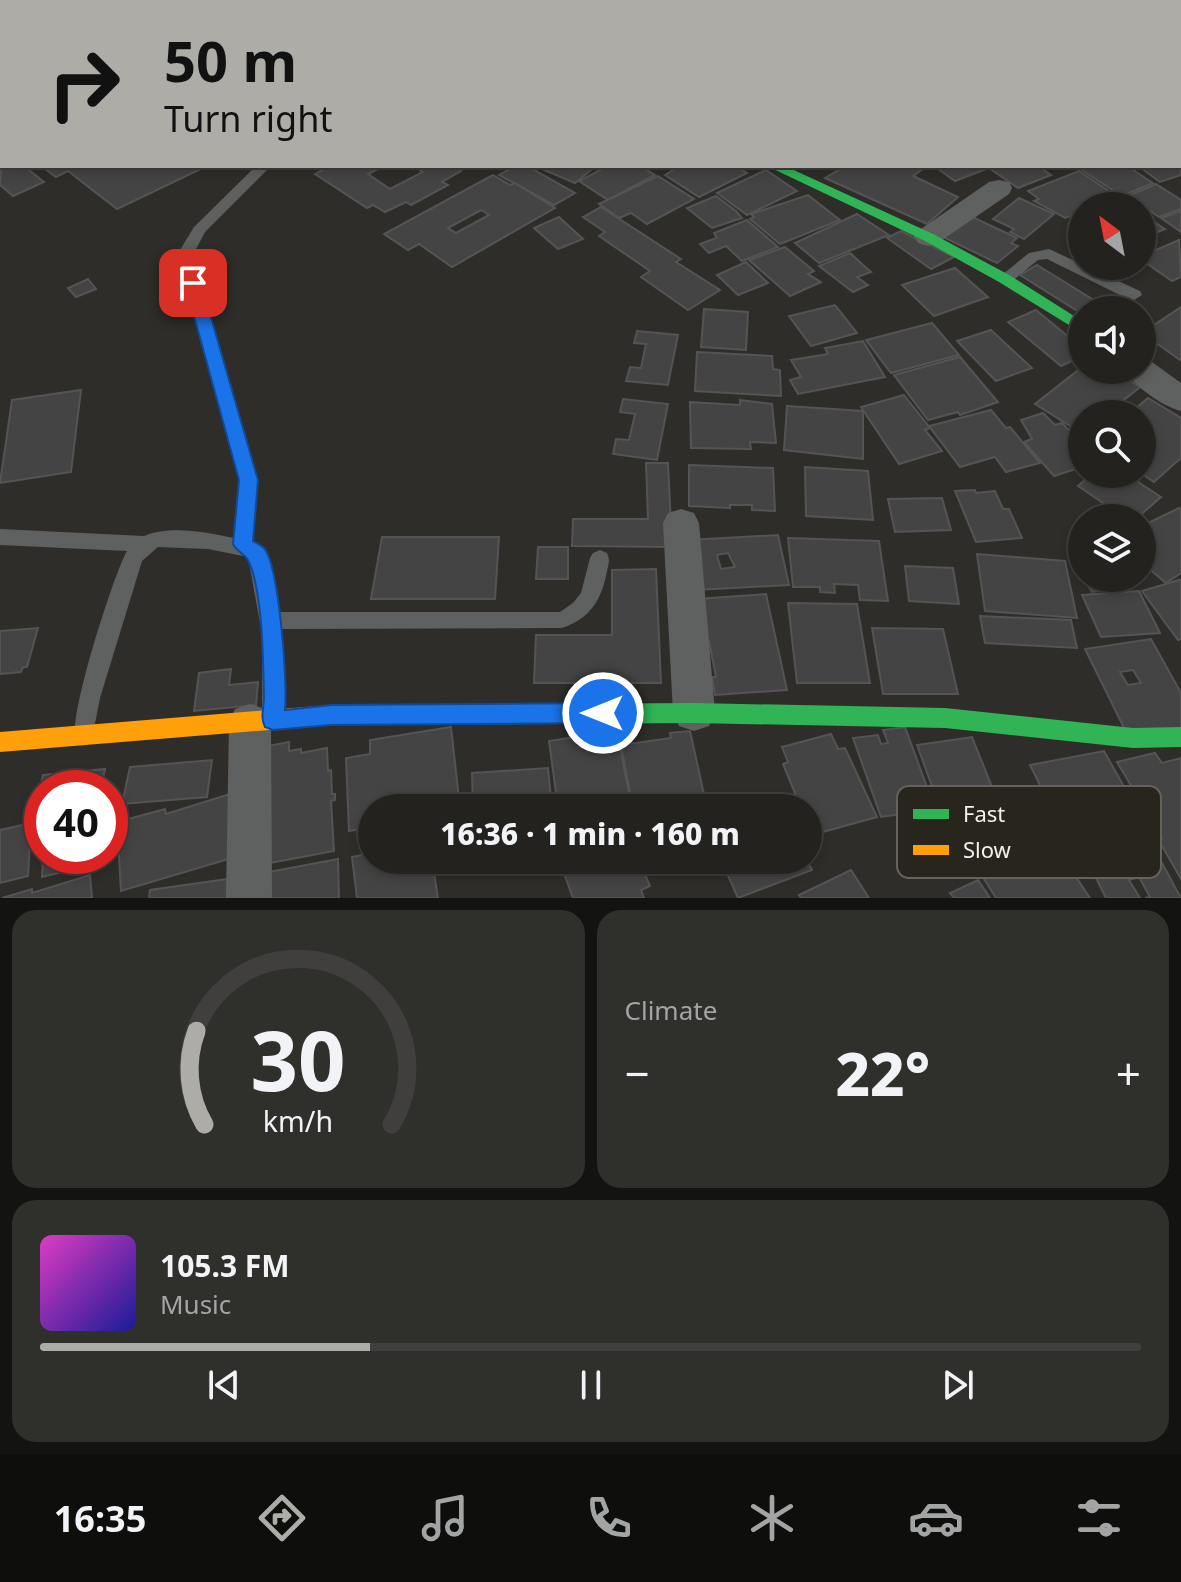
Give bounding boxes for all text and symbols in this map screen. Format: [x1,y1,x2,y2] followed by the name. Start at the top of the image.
[164,22,297,98] text: 50 m
[32,32,136,136] icon: right
[164,94,332,143] text: Turn right
[1068,192,1156,280] north arrow
[1068,192,1156,592] map controls
[159,249,227,317] pin
[171,261,215,305] icon: arrive
[1068,296,1156,384] button: sound
[1068,400,1156,488] button: search
[1068,504,1156,592] button: layers
[561,671,645,755] position arrow
[24,770,128,874] speed limit sign: 40
[897,786,1161,878] legend
[963,798,1005,828] text: Fast
[440,813,740,854] text: 16:36 · 1 min · 160 m
[963,834,1012,864] text: Slow
[625,992,717,1028] text: Climate
[251,1002,346,1115] text: 30
[835,1032,930,1114] text: 22°
[625,1043,650,1103] text: −
[1116,1043,1141,1103] text: +
[263,1101,333,1140] text: km/h
[160,1245,290,1286] text: 105.3 FM
[160,1286,231,1322] text: Music
[202,1363,246,1407] icon: previous
[569,1363,613,1407] icon: pause
[936,1363,980,1407] icon: next
[254,1490,310,1546] icon: directions
[417,1490,473,1546] icon: music
[581,1490,637,1546] icon: phone
[744,1490,800,1546] icon: climate
[908,1490,964,1546] icon: car
[1071,1490,1127,1546] icon: filters
[54,1494,146,1543] text: 16:35

